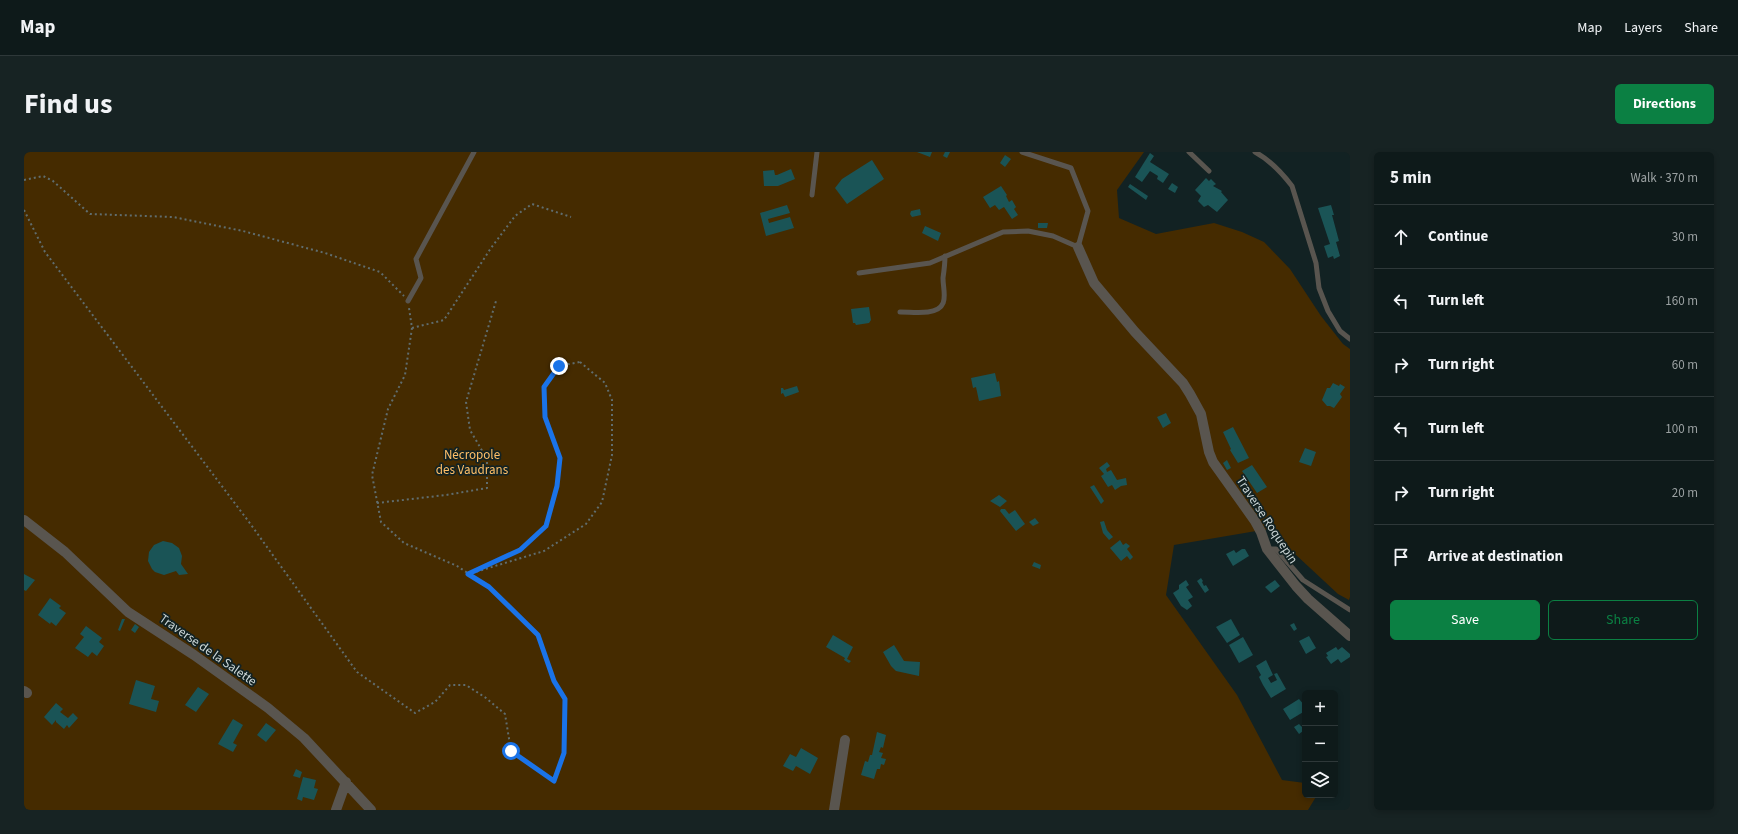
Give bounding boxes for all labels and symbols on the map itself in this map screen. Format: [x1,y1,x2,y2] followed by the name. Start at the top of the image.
[550,357,568,375] route end
[436,446,509,479] park label: Nécropole des Vaudrans
[1232,473,1302,567] street label: Traverse Roquepin
[156,610,260,690] street label: Traverse de la Salette
[502,742,520,760] route start

